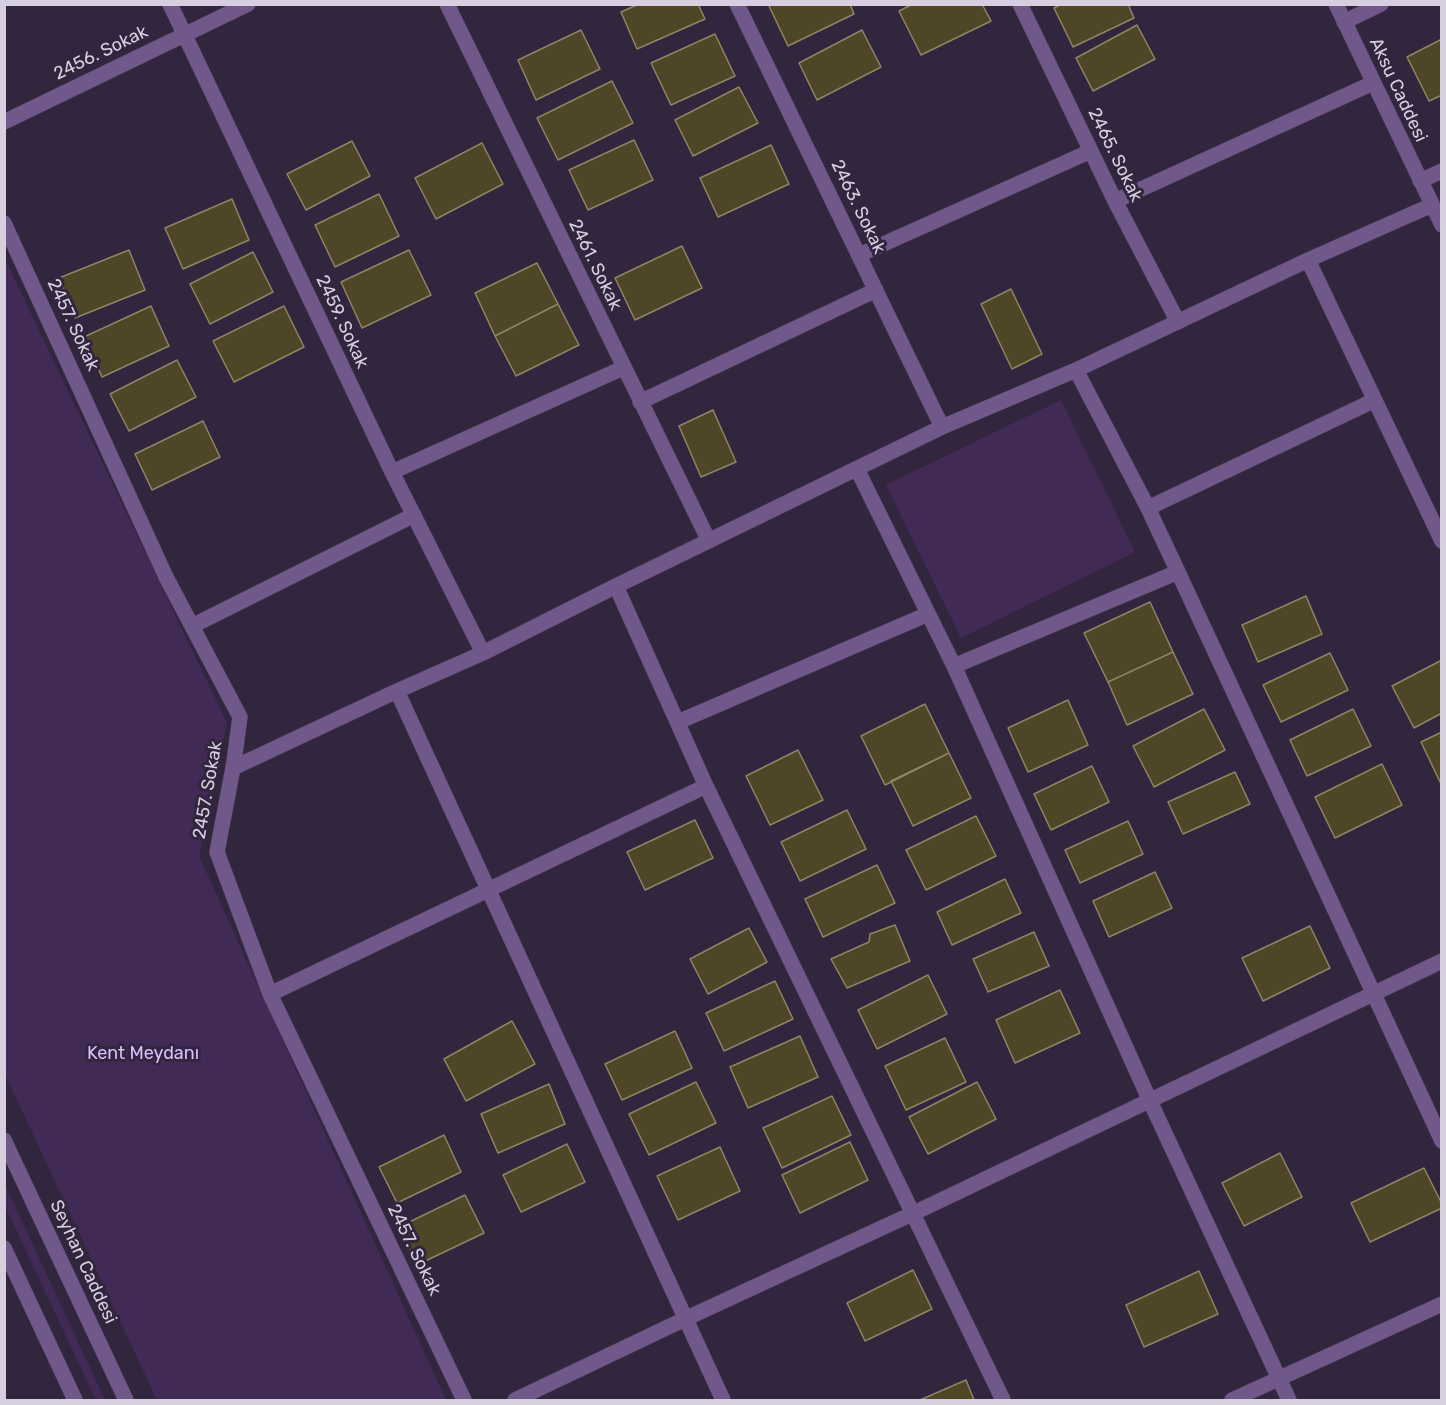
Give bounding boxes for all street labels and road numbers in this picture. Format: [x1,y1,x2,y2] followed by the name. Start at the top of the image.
[50,21,152,85] street label: 2456. Sokak
[1364,34,1432,146] street label: Aksu Caddesi
[1083,105,1147,205] street label: 2465. Sokak
[826,156,890,258] street label: 2463. Sokak
[564,216,626,314] street label: 2461. Sokak
[311,272,373,372] street label: 2459. Sokak
[42,276,104,374] street label: 2457. Sokak
[189,739,227,841] street label: 2457. Sokak
[45,1197,121,1327] street label: Seyhan Caddesi
[383,1201,445,1299] street label: 2457. Sokak

